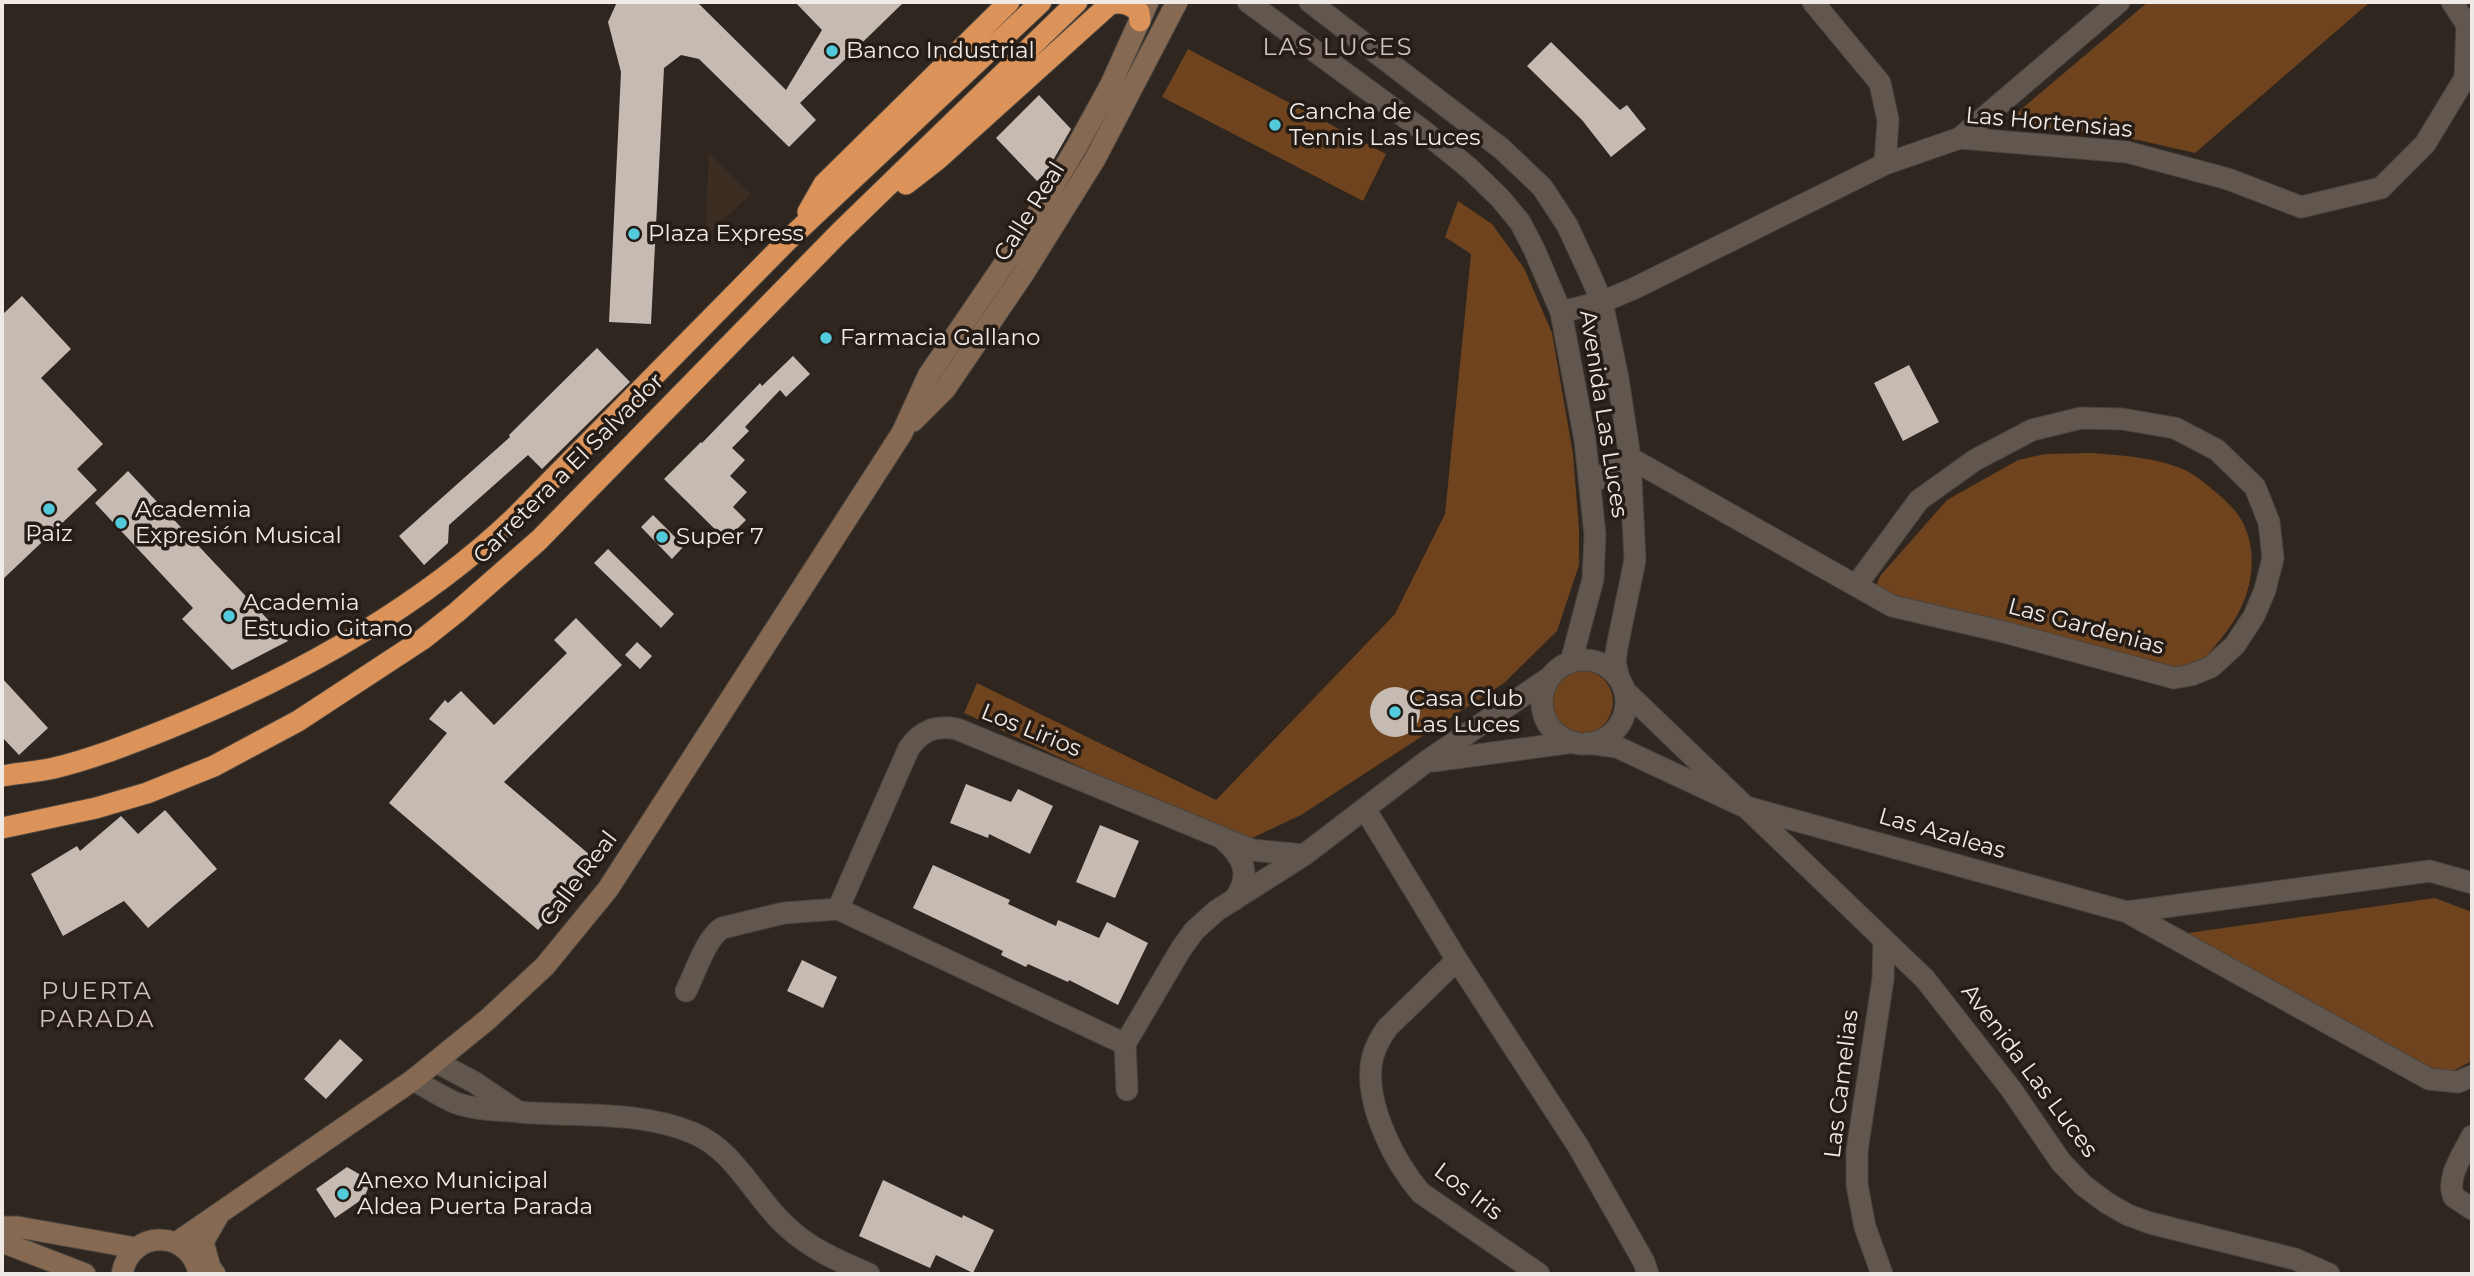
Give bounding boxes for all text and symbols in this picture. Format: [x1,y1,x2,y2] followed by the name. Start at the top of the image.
[1264,34,1412,62] district label: LAS LUCES
[846,37,1035,65] place label: Banco Industrial
[824,43,840,59] marker: Banco Industrial
[1289,98,1480,152] place label: Cancha de Tennis Las Luces
[1964,102,2134,144] street label: Las Hortensias
[1267,117,1283,133] marker: Cancha de Tennis Las Luces
[989,157,1071,267] street label: Calle Real
[648,220,804,248] place label: Plaza Express
[626,226,642,242] marker: Plaza Express
[1573,308,1633,520] street label: Avenida Las Luces
[840,324,1040,352] place label: Farmacia Gallano
[818,330,834,346] marker: Farmacia Gallano
[468,368,670,570] street label: Carretera a El Salvador
[135,496,342,550] place label: Academia Expresión Musical
[41,501,57,517] marker: Paiz
[113,515,129,531] marker: Academia Expresión Musical
[25,520,73,548] place label: Paiz
[676,523,764,551] place label: Super 7
[654,529,670,545] marker: Super 7
[243,589,413,643] place label: Academia Estudio Gitano
[2005,593,2167,661] street label: Las Gardenias
[221,608,237,624] marker: Academia Estudio Gitano
[1409,685,1523,739] place label: Casa Club Las Luces
[977,698,1085,764] street label: Los Lirios
[1387,704,1403,720] marker: Casa Club Las Luces
[1875,803,2009,865] street label: Las Azaleas
[534,826,624,932] street label: Calle Real
[39,978,155,1034] district label: PUERTA PARADA
[1955,979,2103,1163] street label: Avenida Las Luces
[1819,1008,1865,1160] street label: Las Camelias
[1428,1157,1508,1227] street label: Los Iris
[357,1167,593,1221] place label: Anexo Municipal Aldea Puerta Parada
[335,1186,351,1202] marker: Anexo Municipal Aldea Puerta Parada

